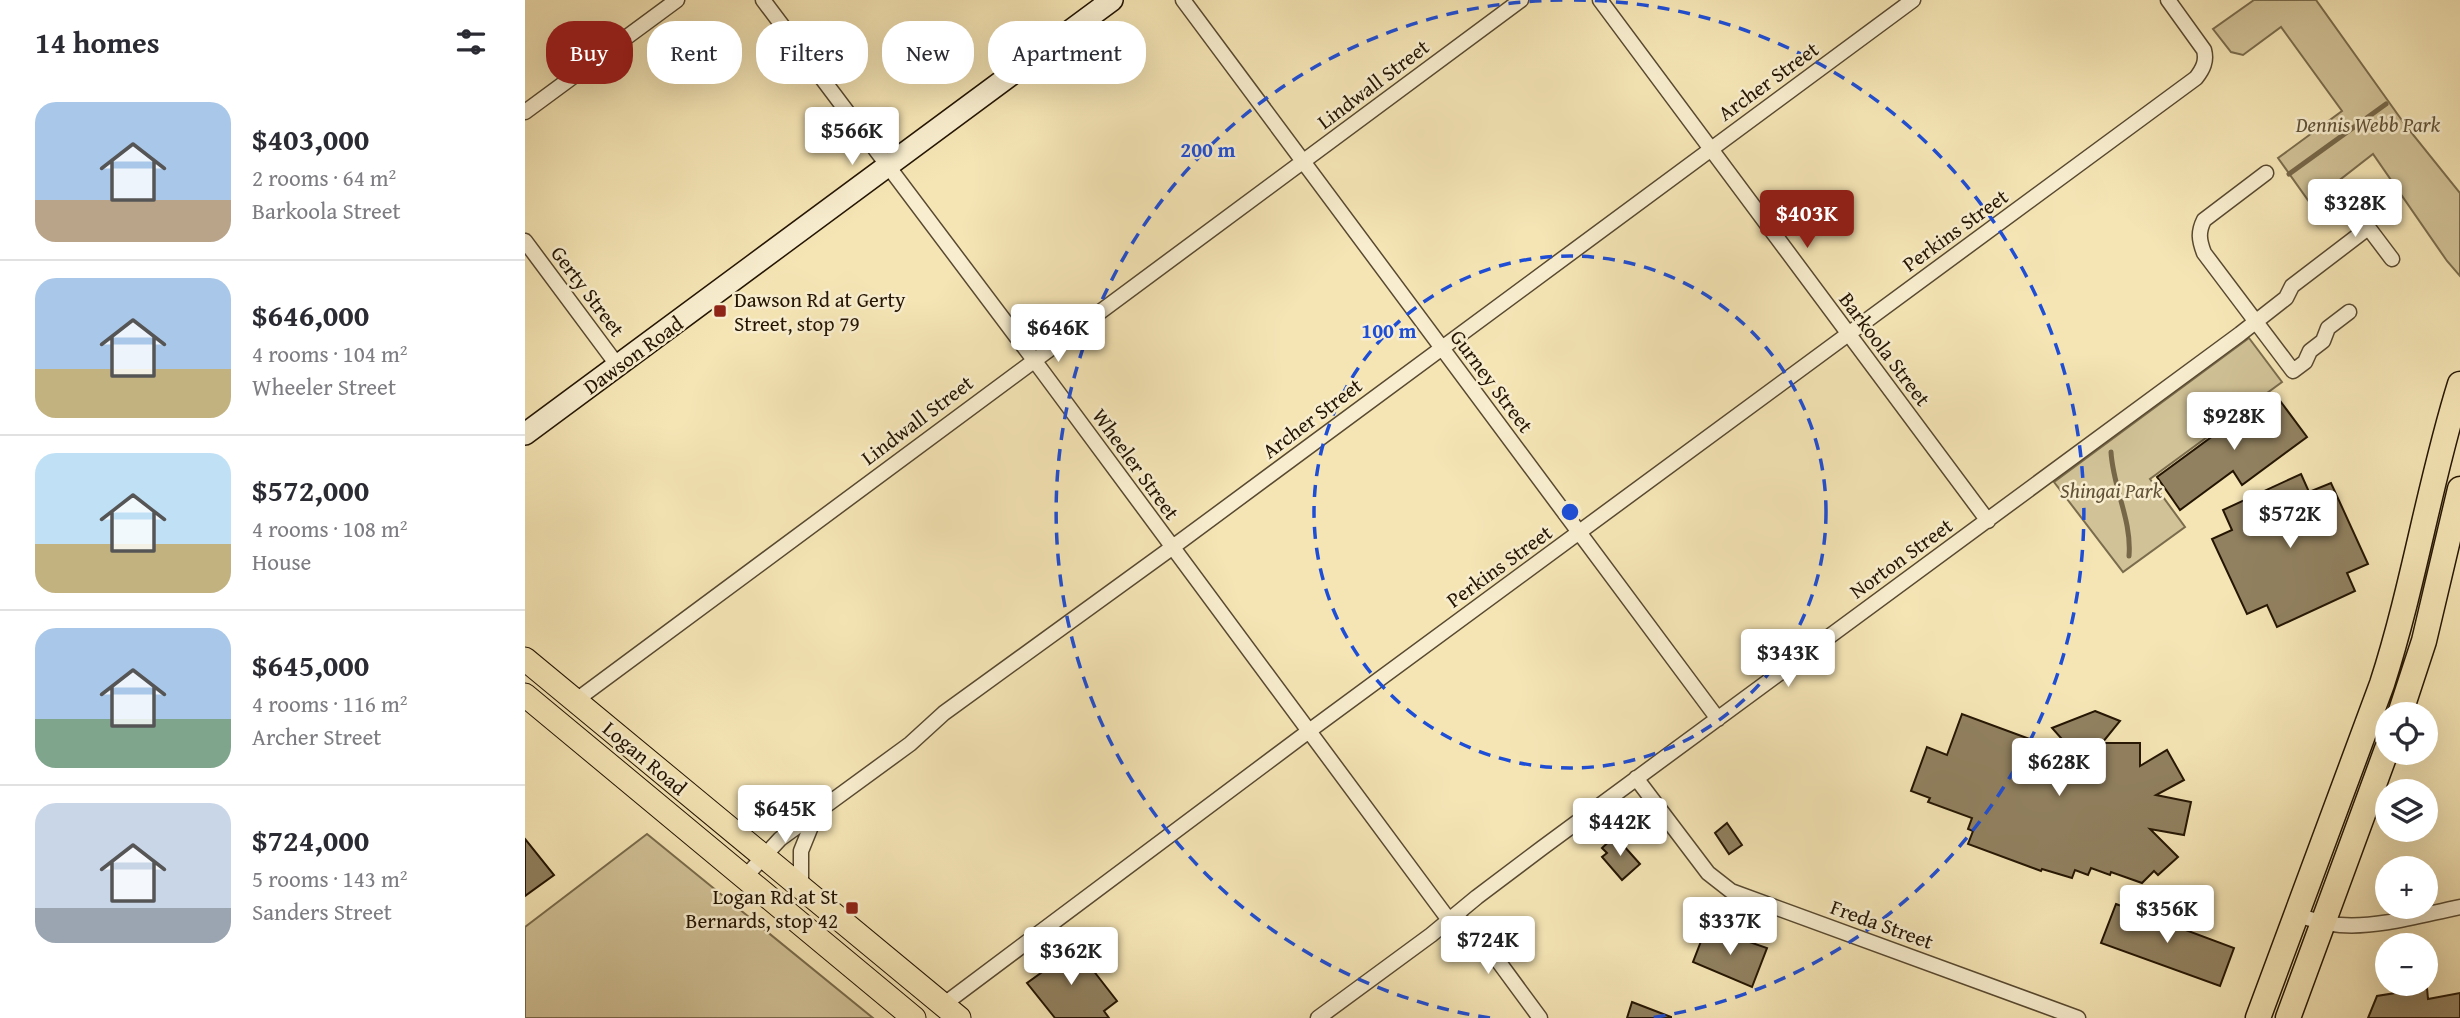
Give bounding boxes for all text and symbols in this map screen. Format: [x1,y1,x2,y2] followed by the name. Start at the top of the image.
[35,20,160,64] text: 14 homes
[546,21,633,84] chip: Buy
[647,21,742,84] chip: Rent
[756,21,868,84] chip: Filters
[882,21,974,84] chip: New
[988,21,1146,84] chip: Apartment
[452,23,490,61] icon: filters
[1310,31,1436,136] street label: Lindwall Street
[1711,33,1825,128] street label: Archer Street
[803,108,901,167] pin: $566K
[2295,109,2441,140] park label: Dennis Webb Park
[821,113,883,146] text: $566K
[252,117,369,161] text: $403,000
[91,130,175,214] icon: home
[1180,134,1236,165] text: 200 m
[252,161,396,194] text: 2 rooms · 64 m²
[2306,180,2404,239] pin: $328K
[1896,181,2015,279] street label: Perkins Street
[2324,185,2386,218] text: $328K
[1758,190,1856,250] pin: $403K
[252,194,401,227] text: Barkoola Street
[1776,196,1838,229] text: $403K
[544,239,633,343] street label: Gerty Street
[734,284,906,339] place label: Dawson Rd at Gerty Street, stop 79
[1832,285,1939,413] street label: Barkoola Street
[252,293,369,337] text: $646,000
[712,303,728,319] marker: Dawson Rd at Gerty Street, stop 79
[1009,304,1107,364] pin: $646K
[91,306,175,390] icon: home
[577,308,690,402] street label: Dawson Road
[1027,310,1089,343] text: $646K
[1361,315,1417,346] text: 100 m
[1443,323,1542,440] street label: Gurney Street
[252,337,407,370] text: 4 rooms · 104 m²
[854,367,980,472] street label: Lindwall Street
[252,370,396,403] text: Wheeler Street
[1256,370,1369,466] street label: Archer Street
[2185,392,2283,452] pin: $928K
[2203,398,2265,431] text: $928K
[1085,402,1188,527] street label: Wheeler Street
[252,468,369,512] text: $572,000
[2060,475,2162,506] park label: Shingai Park
[91,481,175,565] icon: home
[2241,490,2339,550] pin: $572K
[2259,496,2321,529] text: $572K
[1558,500,1582,524] centre of rings
[1843,510,1959,606] street label: Norton Street
[252,512,407,545] text: 4 rooms · 108 m²
[1440,517,1559,615] street label: Perkins Street
[252,545,311,578] text: House
[1739,630,1837,689] pin: $343K
[1757,635,1819,668] text: $343K
[252,643,369,687] text: $645,000
[91,656,175,740] icon: home
[252,687,407,720] text: 4 rooms · 116 m²
[2375,702,2438,996] map controls
[2375,702,2438,765] button: locate
[596,713,695,803] street label: Logan Road
[252,720,381,753] text: Archer Street
[2010,738,2108,798] pin: $628K
[2028,744,2090,777] text: $628K
[2375,779,2438,842] button: layers
[736,786,834,845] pin: $645K
[754,791,816,824] text: $645K
[1571,798,1669,858] pin: $442K
[1589,804,1651,837] text: $442K
[252,818,369,862] text: $724,000
[91,831,175,915] icon: home
[2375,856,2438,919] button: +
[252,862,407,895] text: 5 rooms · 143 m²
[686,881,839,936] place label: Logan Rd at St Bernards, stop 42
[2118,886,2216,945] pin: $356K
[1826,891,1938,957] street label: Freda Street
[2136,891,2198,924] text: $356K
[252,895,392,928] text: Sanders Street
[1681,898,1779,957] pin: $337K
[844,900,860,916] marker: Logan Rd at St Bernards, stop 42
[1699,903,1761,936] text: $337K
[1439,916,1537,976] pin: $724K
[1457,922,1519,955] text: $724K
[1022,928,1120,987] pin: $362K
[1040,933,1102,966] text: $362K
[2375,933,2438,996] button: −

